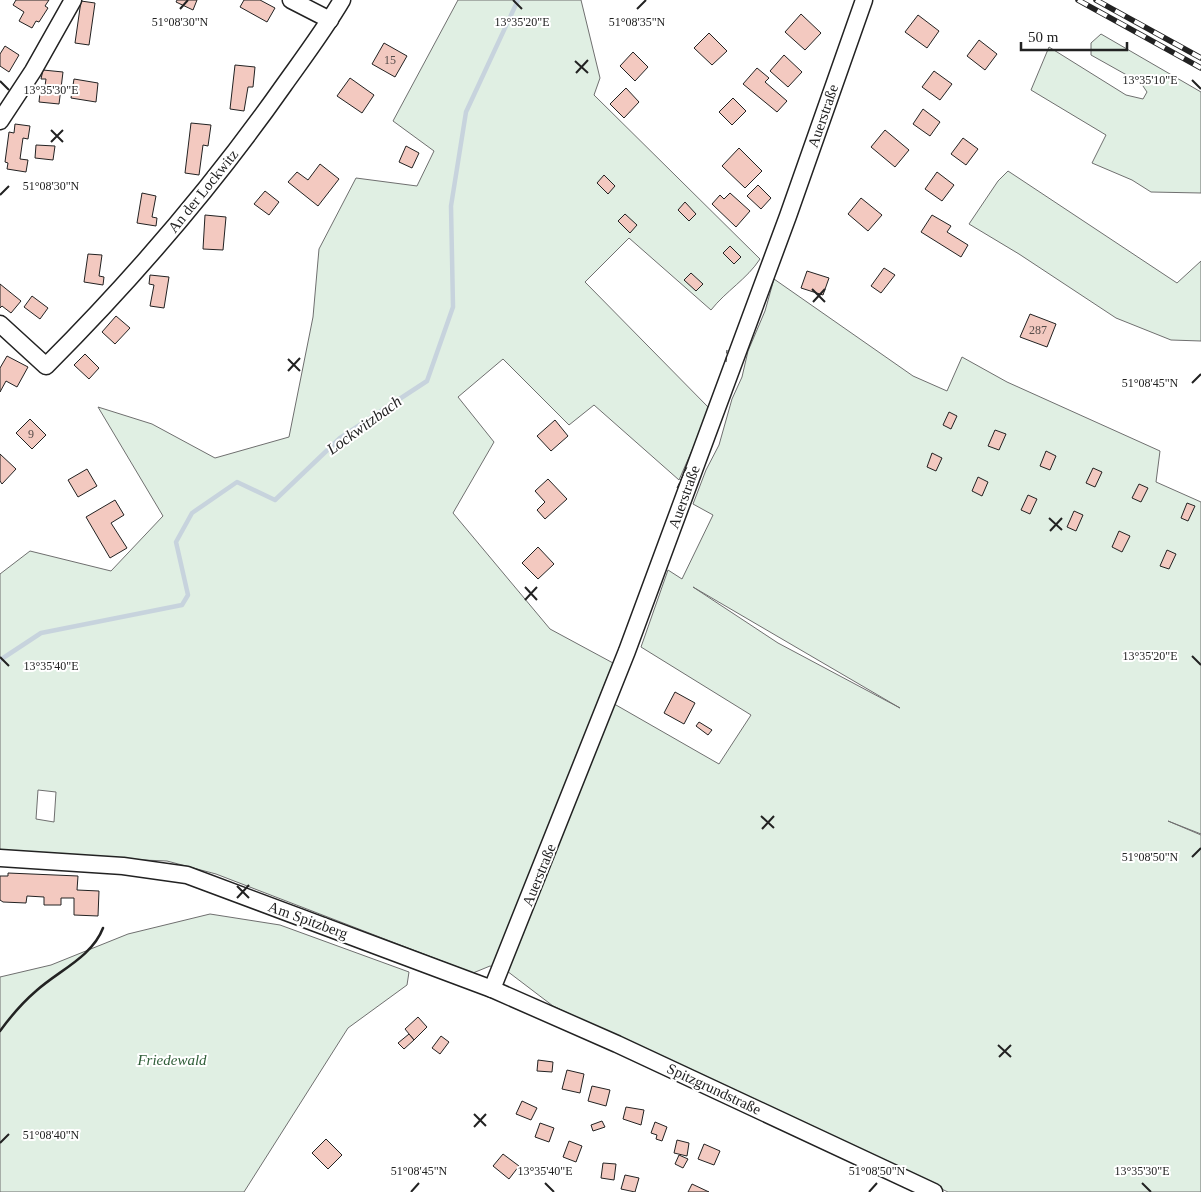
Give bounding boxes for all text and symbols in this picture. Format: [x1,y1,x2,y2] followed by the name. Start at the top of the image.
[152,15,209,29] text: 51°08'30"N
[494,15,550,29] text: 13°35'20"E
[609,15,666,29] text: 51°08'35"N
[1021,20,1127,52] scale bar
[1028,29,1059,45] text: 50 m
[384,53,396,67] house number: 15
[1122,73,1178,87] text: 13°35'10"E
[805,82,841,150] street label: Auerstraße
[23,83,79,97] text: 13°35'30"E
[165,146,241,236] street label: An der Lockwitz
[23,179,80,193] text: 51°08'30"N
[1029,323,1047,337] house number: 287
[1122,376,1179,390] text: 51°08'45"N
[323,392,405,458] water label: Lockwitzbach
[28,427,34,441] house number: 9
[665,463,703,531] street label: Auerstraße
[1122,649,1178,663] text: 13°35'20"E
[23,659,79,673] text: 13°35'40"E
[519,841,559,909] street label: Auerstraße
[1122,850,1179,864] text: 51°08'50"N
[266,898,350,942] street label: Am Spitzberg
[136,1052,207,1068] park label: Friedewald
[665,1060,764,1118] street label: Spitzgrundstraße
[23,1128,80,1142] text: 51°08'40"N
[391,1164,448,1178] text: 51°08'45"N
[517,1164,573,1178] text: 13°35'40"E
[849,1164,906,1178] text: 51°08'50"N
[1114,1164,1170,1178] text: 13°35'30"E

